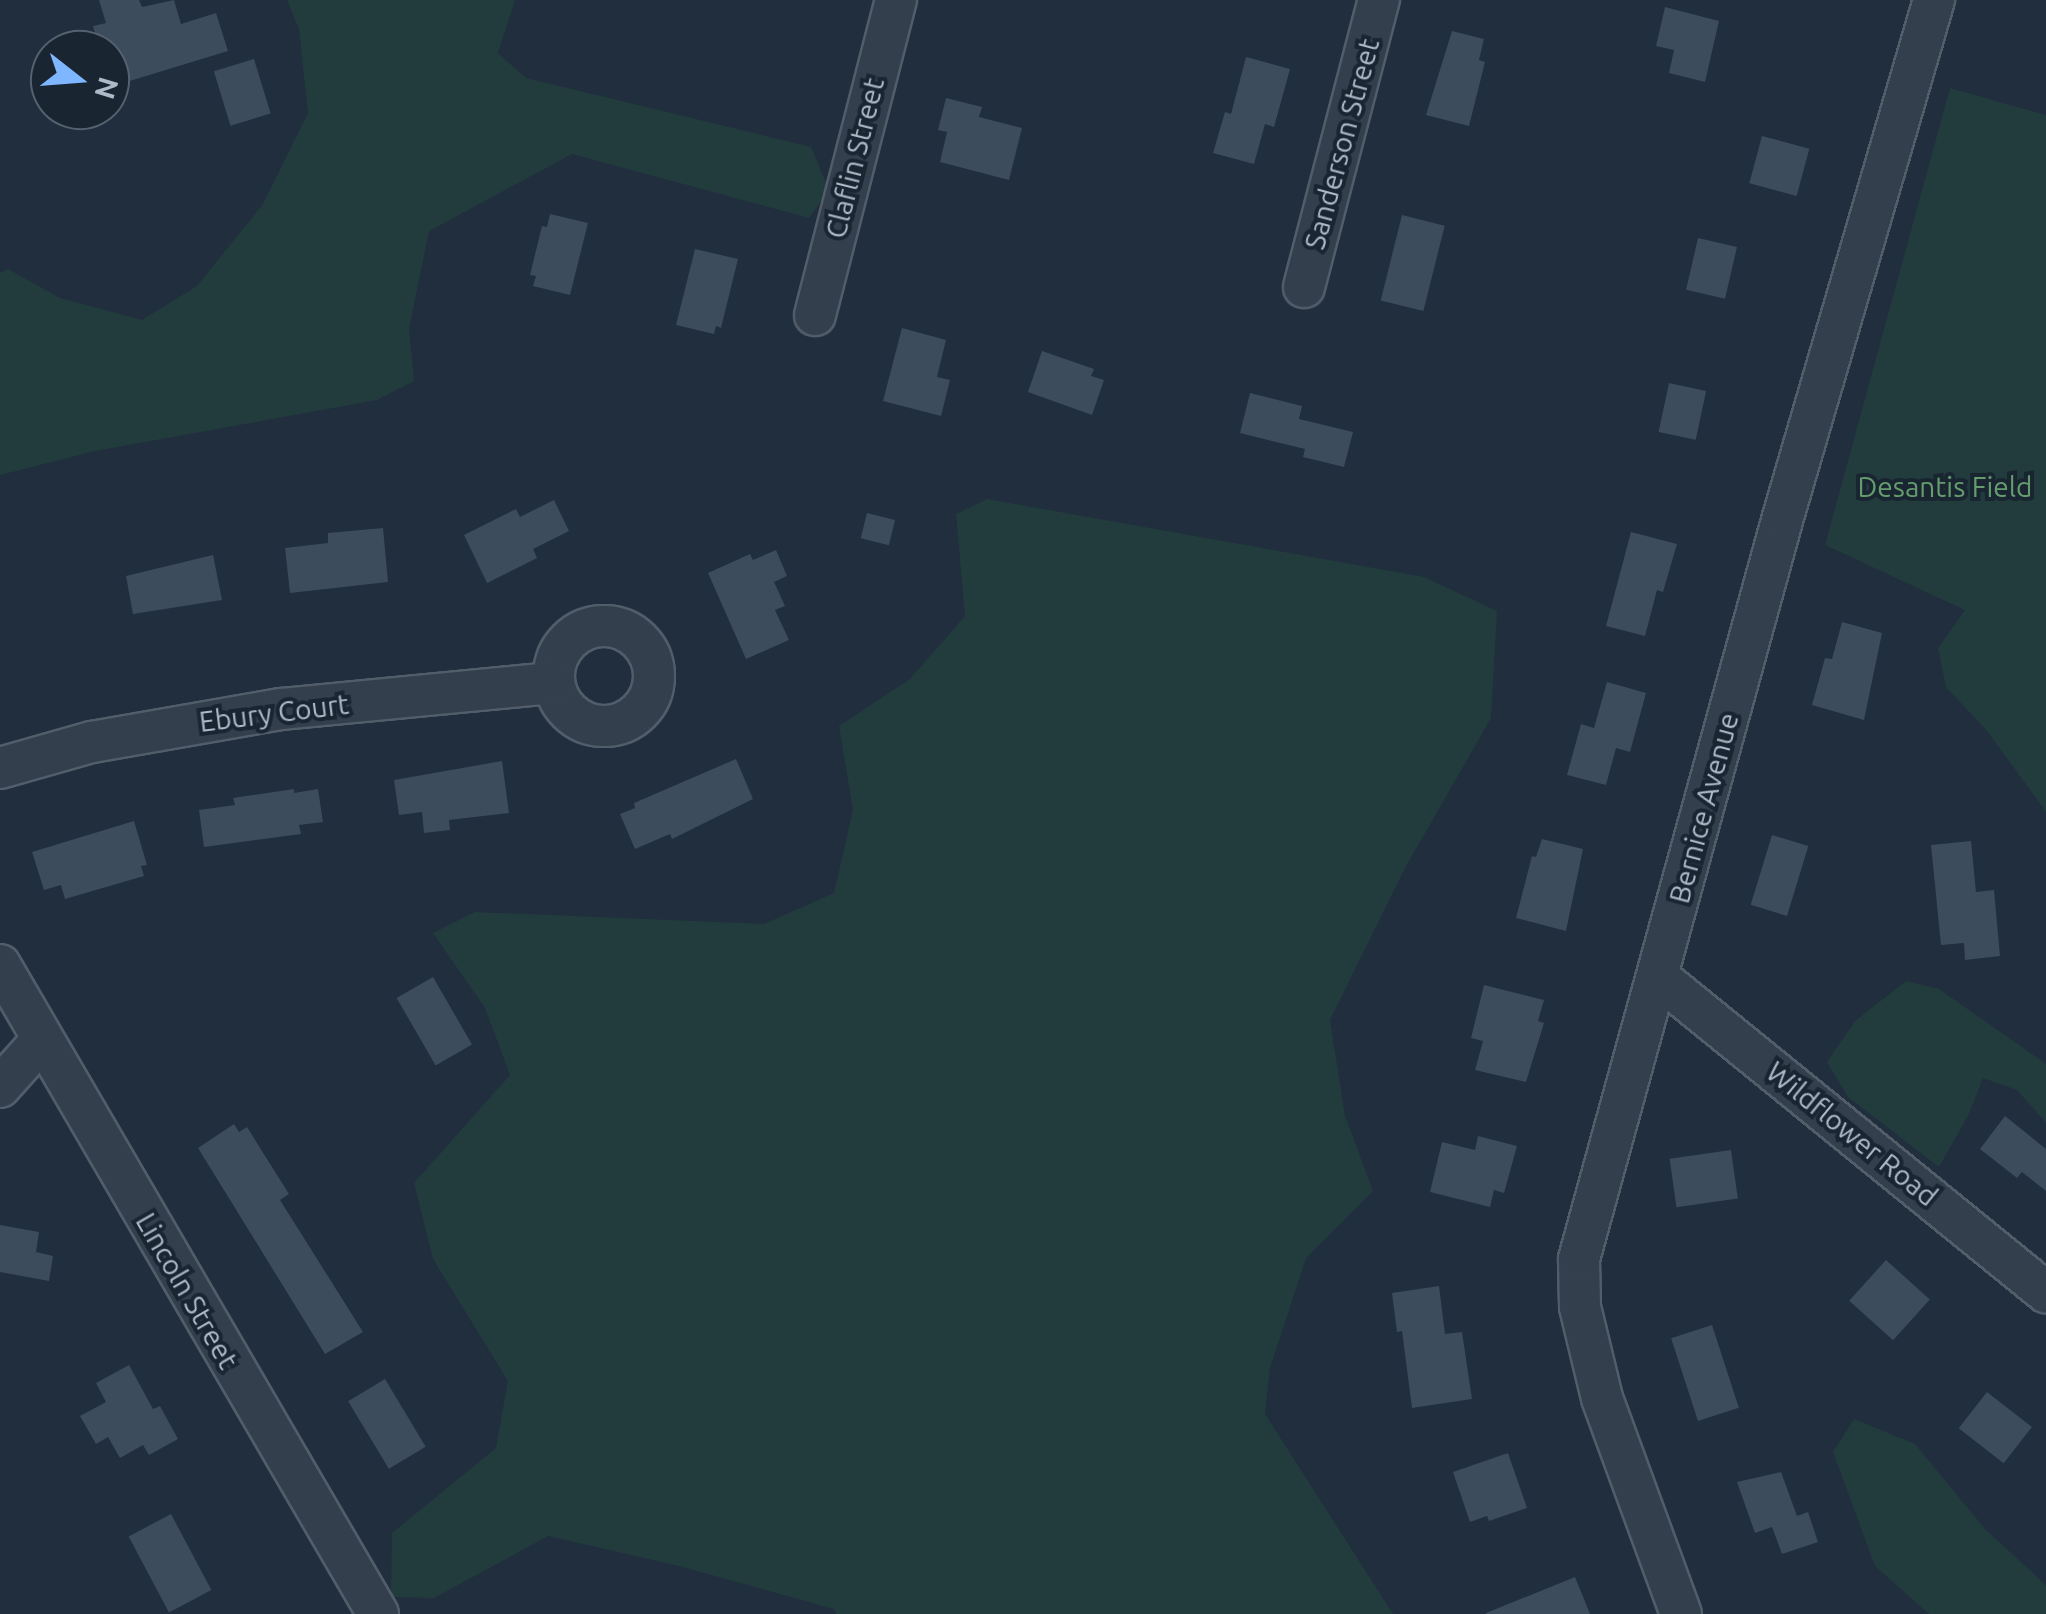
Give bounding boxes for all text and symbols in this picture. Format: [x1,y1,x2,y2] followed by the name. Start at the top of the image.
[30,30,130,130] north arrow
[1298,35,1386,253] street label: Sanderson Street
[89,74,125,103] text: N
[819,74,891,242] street label: Claflin Street
[1858,470,2032,504] park label: Desantis Field
[197,687,351,739] street label: Ebury Court
[1662,709,1746,907] street label: Bernice Avenue
[1760,1055,1944,1213] street label: Wildflower Road
[129,1207,245,1375] street label: Lincoln Street

